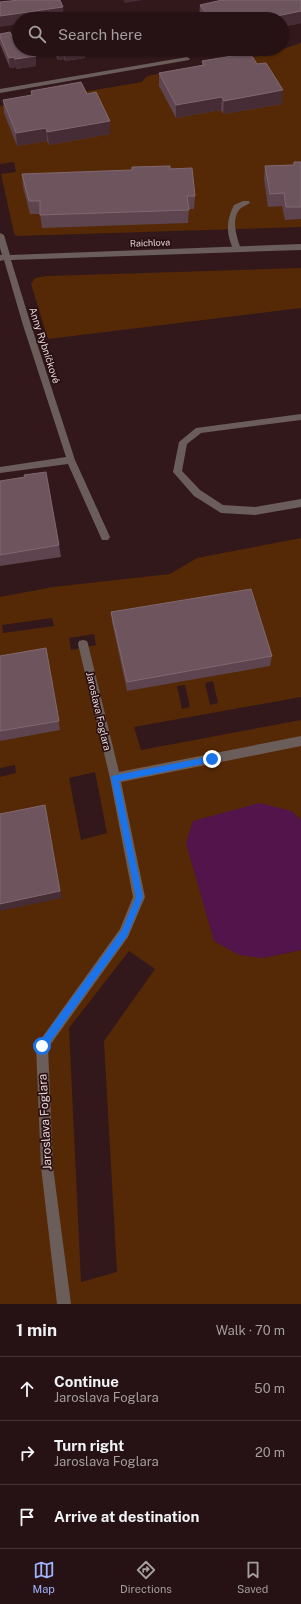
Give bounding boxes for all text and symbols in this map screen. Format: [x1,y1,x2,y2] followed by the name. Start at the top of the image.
[12,12,289,56] search box
[26,23,48,45] icon: search
[58,26,142,43] text: Search here
[130,236,170,249] street label: Raichlova
[27,305,63,385] street label: Anny Rybníčkové
[84,670,114,752] street label: Jaroslava Foglara
[203,750,221,768] route end
[33,1037,51,1055] route start
[35,1073,55,1171] street label: Jaroslava Foglara
[16,1320,57,1340] text: 1 min
[216,1323,285,1338] text: Walk · 70 m
[54,1373,119,1390] text: Continue
[16,1378,38,1400] icon: ahead
[254,1381,285,1396] text: 50 m
[54,1390,159,1405] text: Jaroslava Foglara
[54,1437,124,1454] text: Turn right
[16,1442,38,1464] icon: right
[255,1445,285,1460] text: 20 m
[54,1454,159,1469] text: Jaroslava Foglara
[16,1506,38,1528] icon: arrive
[54,1508,199,1525] text: Arrive at destination
[33,1559,55,1595] tab: Map
[120,1559,172,1595] tab: Directions
[237,1559,268,1595] tab: Saved

